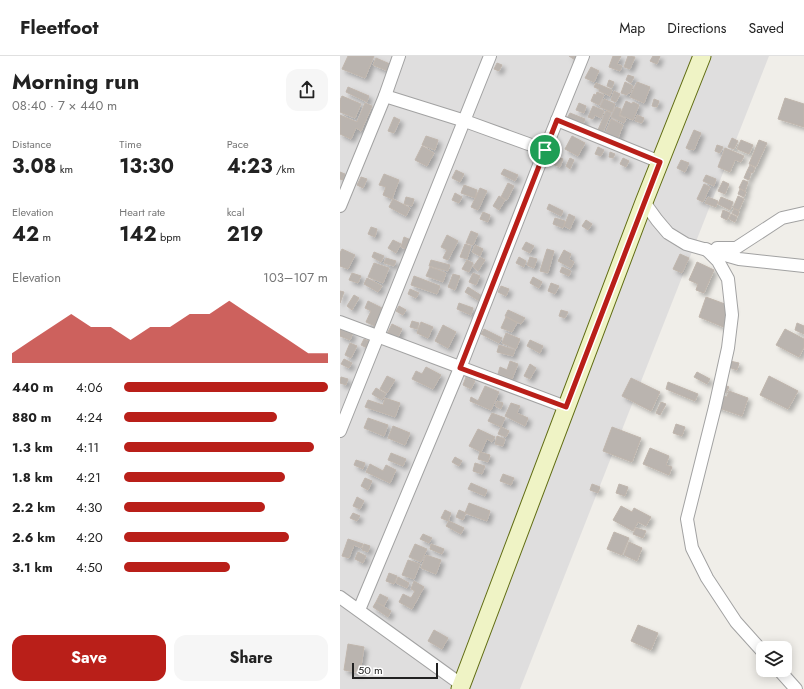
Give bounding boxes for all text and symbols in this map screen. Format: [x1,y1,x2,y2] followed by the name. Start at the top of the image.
[20,14,98,41] text: Fleetfoot
[619,18,645,38] text: Map
[667,18,727,38] text: Directions
[749,18,784,38] text: Saved
[12,65,139,97] text: Morning run
[286,69,328,111] button: share
[12,96,117,115] text: 08:40 · 7 × 440 m
[528,133,562,167] pin
[12,136,51,152] text: Distance
[119,136,142,152] text: Time
[227,136,249,152] text: Pace
[534,139,556,161] icon: arrive
[12,152,56,181] text: 3.08
[119,152,174,181] text: 13:30
[227,152,273,181] text: 4:23
[56,161,73,177] text: km
[273,161,295,177] text: /km
[12,204,54,220] text: Elevation
[119,204,165,220] text: Heart rate
[227,204,244,220] text: kcal
[12,220,39,249] text: 42
[119,220,157,249] text: 142
[227,220,263,249] text: 219
[39,229,51,245] text: m
[157,229,181,245] text: bpm
[12,268,61,287] text: Elevation
[263,268,328,287] text: 103–107 m
[12,378,53,397] text: 440 m
[76,378,103,397] text: 4:06
[12,408,51,427] text: 880 m
[76,408,102,427] text: 4:24
[12,438,53,457] text: 1.3 km
[76,438,99,457] text: 4:11
[12,468,53,487] text: 1.8 km
[76,468,101,487] text: 4:21
[12,498,55,517] text: 2.2 km
[76,498,102,517] text: 4:30
[12,528,55,547] text: 2.6 km
[76,528,103,547] text: 4:20
[12,558,53,577] text: 3.1 km
[76,558,103,577] text: 4:50
[12,635,166,681] button: Save
[174,635,328,681] button: Share
[756,641,792,677] map controls
[756,641,792,677] button: layers
[352,661,438,680] scale bar
[358,662,383,678] text: 50 m

